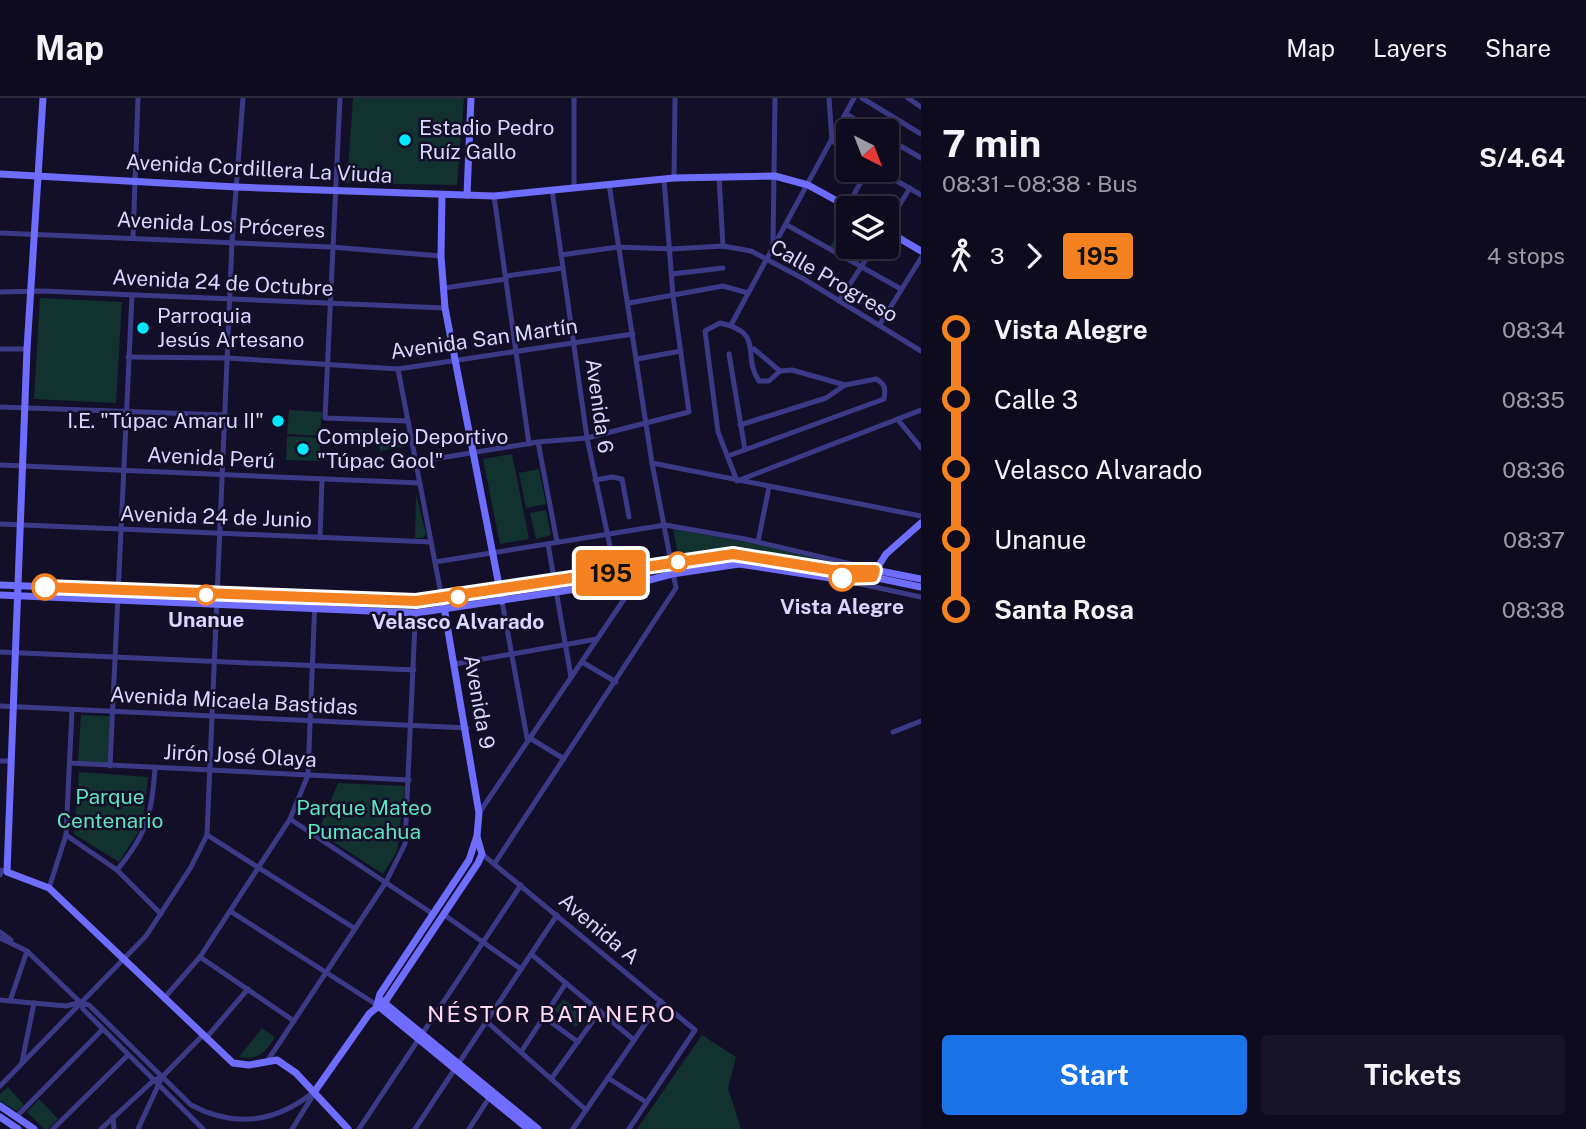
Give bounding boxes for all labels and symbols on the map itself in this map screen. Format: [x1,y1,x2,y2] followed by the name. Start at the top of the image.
[419,115,554,164] place label: Estadio Pedro Ruíz Gallo
[836,119,900,182] north arrow
[397,132,413,148] marker: Estadio Pedro Ruíz Gallo
[125,149,393,188] street label: Avenida Cordillera La Viuda
[116,207,326,242] street label: Avenida Los Próceres
[766,234,903,327] street label: Calle Progreso
[112,264,334,301] street label: Avenida 24 de Octubre
[157,303,304,352] place label: Parroquia Jesús Artesano
[389,313,579,364] street label: Avenida San Martín
[135,320,151,336] marker: Parroquia Jesús Artesano
[580,357,619,455] street label: Avenida 6
[67,408,264,433] place label: I.E. "Túpac Amaru II"
[270,413,286,429] marker: I.E. "Túpac Amaru II"
[317,424,508,473] place label: Complejo Deportivo "Túpac Gool"
[295,441,311,457] marker: Complejo Deportivo "Túpac Gool"
[146,442,276,473] street label: Avenida Perú
[120,501,312,532] street label: Avenida 24 de Junio
[571,550,651,596] line badge: 195
[668,552,688,572] unlabelled marker
[829,565,855,591] marker: Vista Alegre
[32,574,58,600] unlabelled marker
[196,585,216,605] marker: Unanue
[448,587,468,607] marker: Velasco Alvarado
[780,594,904,619] place label: Vista Alegre
[168,607,244,632] place label: Unanue
[372,609,544,634] place label: Velasco Alvarado
[459,653,500,751] street label: Avenida 9
[110,682,359,719] street label: Avenida Micaela Bastidas
[163,739,317,772] street label: Jirón José Olaya
[57,784,163,833] park label: Parque Centenario
[296,795,432,844] park label: Parque Mateo Pumacahua
[554,888,645,970] street label: Avenida A
[427,1000,677,1027] district label: NÉSTOR BATANERO

